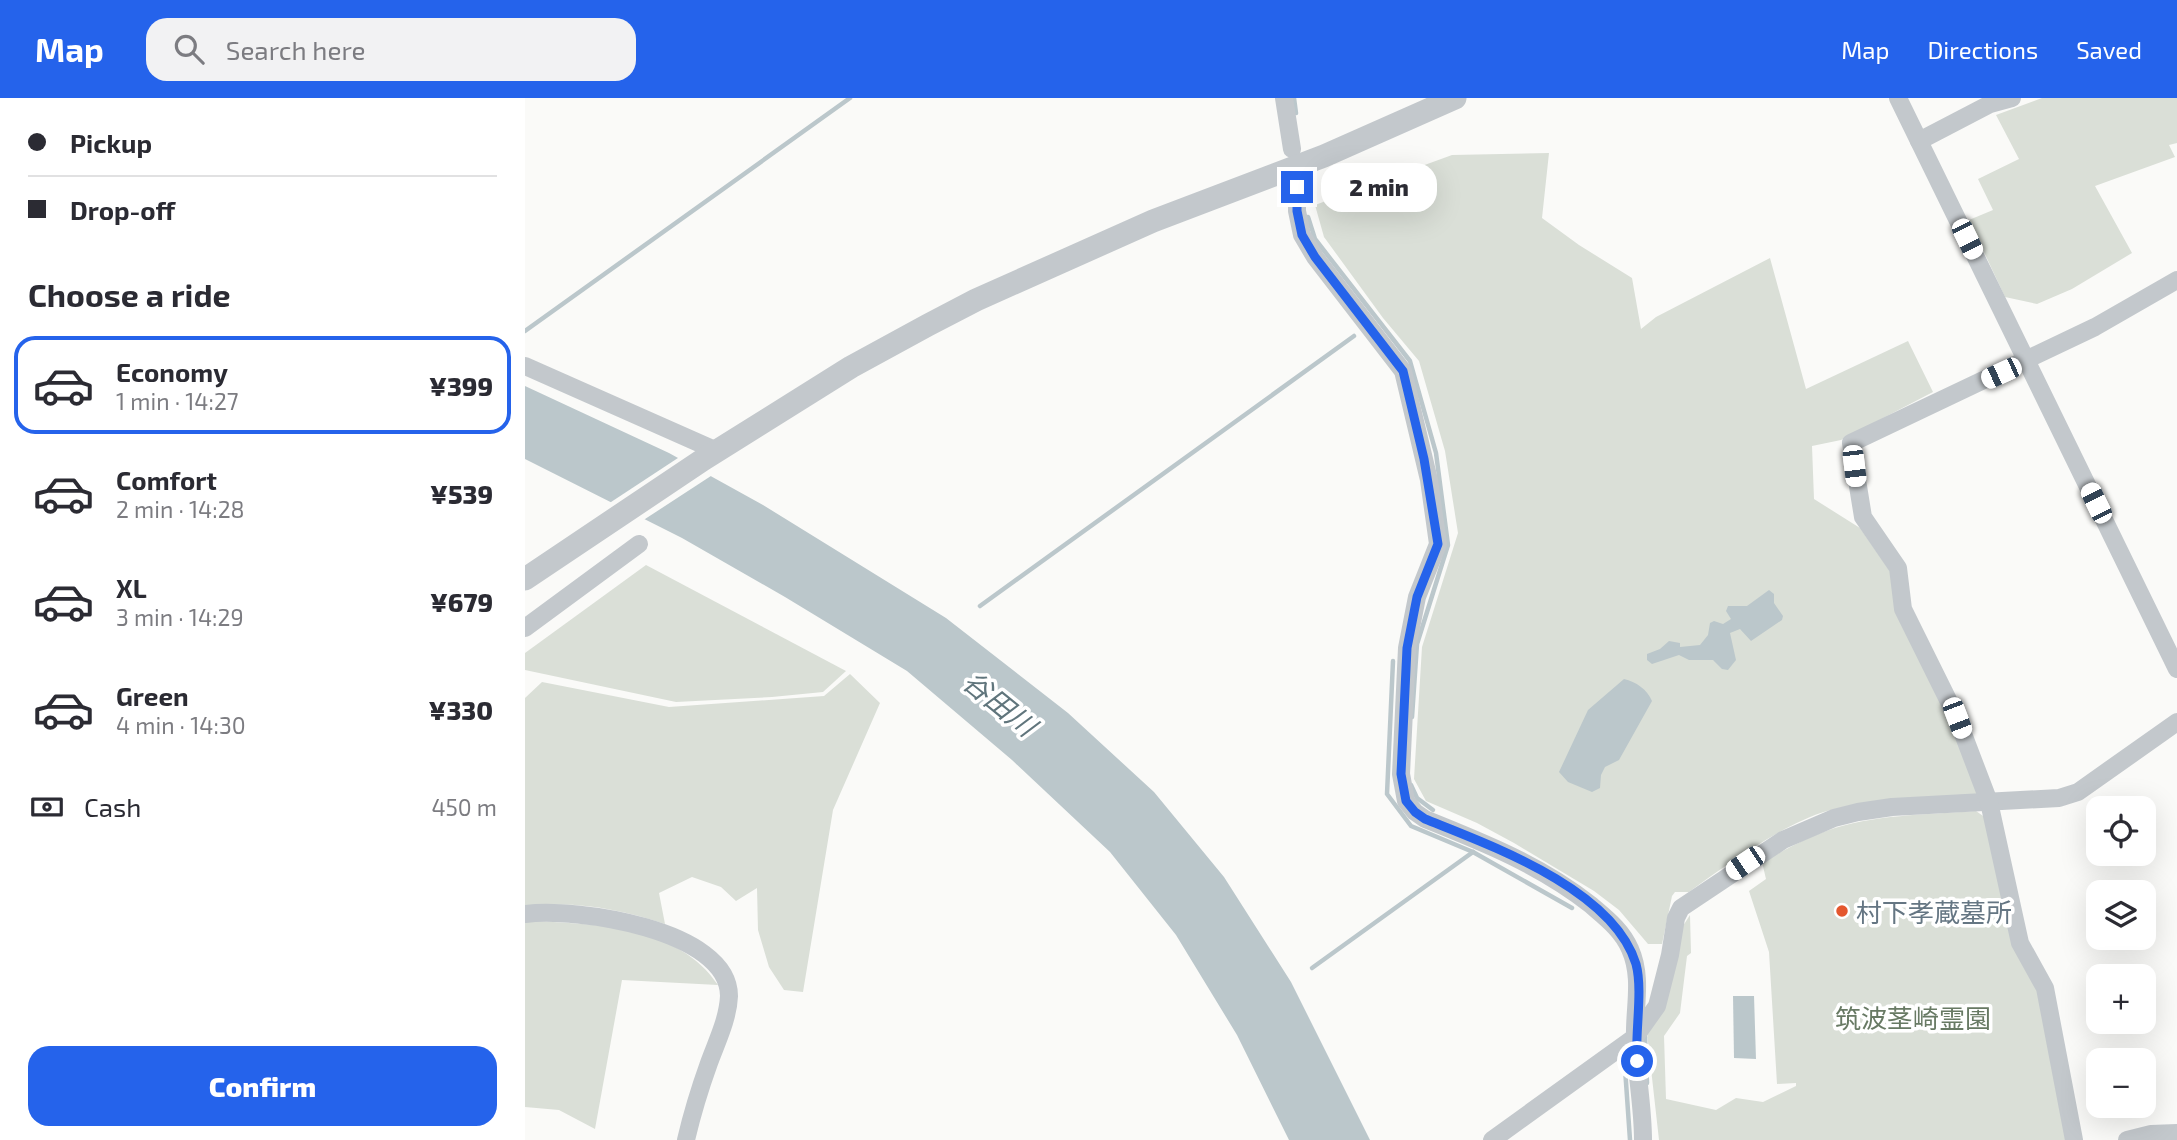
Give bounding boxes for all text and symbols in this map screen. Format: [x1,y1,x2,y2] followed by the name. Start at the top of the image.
[146,18,636,81] search box
[35,29,104,69] text: Map
[170,30,208,68] icon: search
[226,34,365,65] text: Search here
[1841,35,1889,64] text: Map
[1927,35,2038,64] text: Directions
[2076,35,2142,64] text: Saved
[70,127,152,158] text: Pickup
[1321,162,1437,212] callout: 2 min
[1281,171,1313,203] route end
[1349,173,1409,201] text: 2 min
[70,194,175,225] text: Drop-off
[1949,216,1986,262] car
[28,275,231,313] text: Choose a ride
[32,354,95,417] icon: car
[1978,355,2025,391] car
[116,356,228,387] text: Economy
[429,370,493,401] text: ¥399
[116,387,239,415] text: 1 min · 14:27
[1842,444,1867,488] car
[32,462,95,525] icon: car
[116,464,217,495] text: Comfort
[430,478,493,509] text: ¥539
[2078,480,2115,526] car
[116,495,245,523] text: 2 min · 14:28
[32,570,95,633] icon: car
[116,572,147,603] text: XL
[430,586,493,617] text: ¥679
[116,603,244,631] text: 3 min · 14:29
[957,663,1046,745] water label: 谷田川
[32,678,95,741] icon: car
[116,680,189,711] text: Green
[428,694,493,725] text: ¥330
[1940,695,1975,741] car
[116,711,246,739] text: 4 min · 14:30
[28,788,66,826] icon: cash
[84,791,141,822] text: Cash
[431,793,497,821] text: 450 m
[2086,796,2156,1118] map controls
[2086,796,2156,866] button: locate
[1722,843,1769,883] car
[2086,880,2156,950] button: layers
[1856,896,2012,927] place label: 村下孝蔵墓所
[1834,903,1850,919] marker: 村下孝蔵墓所
[2086,964,2156,1034] button: +
[1835,1002,1991,1033] park label: 筑波茎崎霊園
[1621,1045,1653,1077] route start
[28,1046,497,1126] button: Confirm
[2086,1048,2156,1118] button: −

